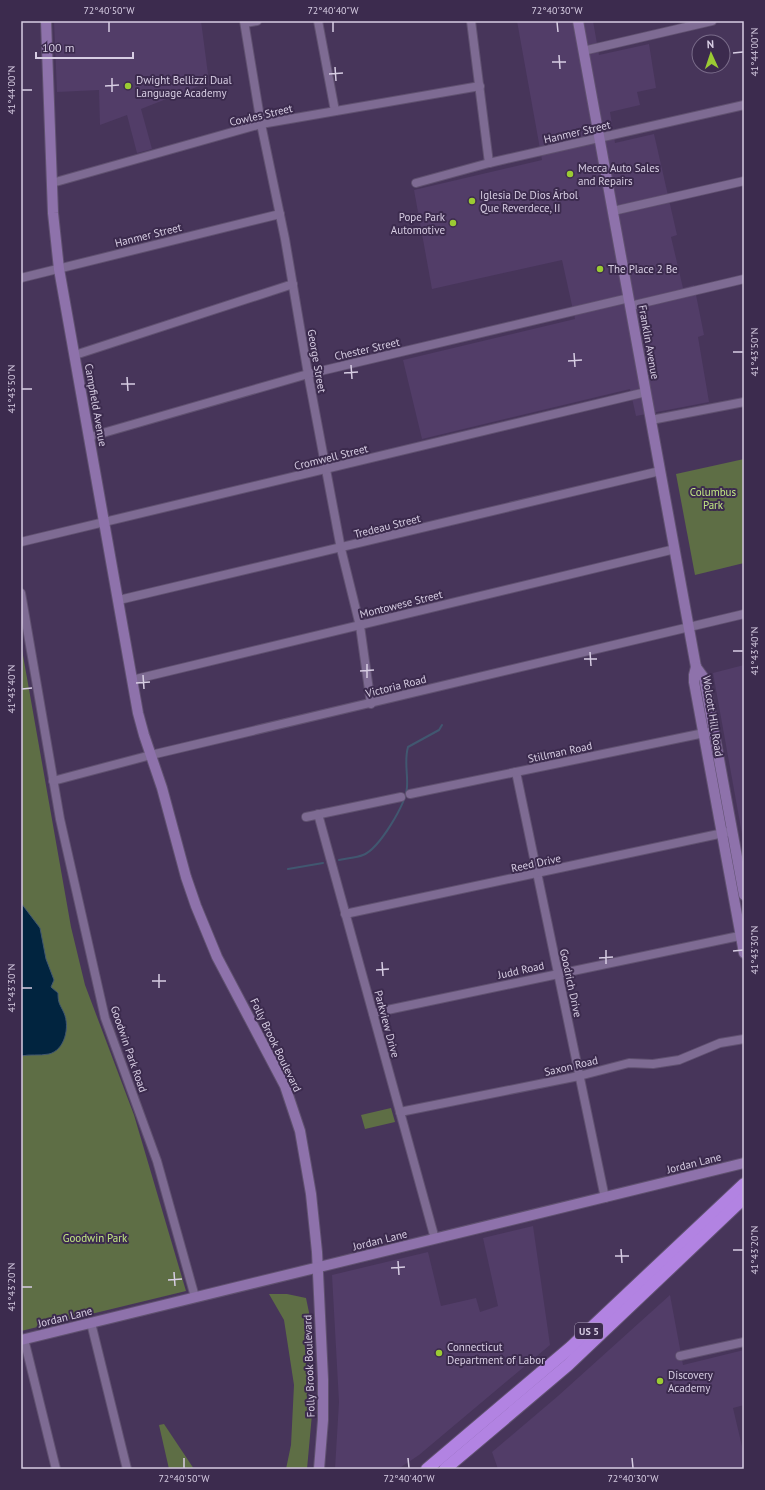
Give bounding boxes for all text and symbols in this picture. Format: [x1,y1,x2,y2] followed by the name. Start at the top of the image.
[83,4,135,17] text: 72°40'50"W
[307,4,359,17] text: 72°40'40"W
[531,4,583,17] text: 72°40'30"W
[748,27,761,77] text: 41°44'00"N
[36,34,133,60] scale bar
[691,34,731,74] north arrow
[706,37,714,51] text: N
[42,40,75,55] text: 100 m
[5,65,18,115] text: 41°44'00"N
[136,73,232,100] place label: Dwight Bellizzi Dual Language Academy
[123,81,133,91] marker: Dwight Bellizzi Dual Language Academy
[228,101,294,129] street label: Cowles Street
[542,117,612,146] street label: Hanmer Street
[578,161,660,188] place label: Mecca Auto Sales and Repairs
[565,169,575,179] marker: Mecca Auto Sales and Repairs
[480,188,579,215] place label: Iglesia De Dios Árbol Que Reverdece, II
[467,196,477,206] marker: Iglesia De Dios Árbol Que Reverdece, II
[391,210,446,237] place label: Pope Park Automotive
[448,218,458,228] marker: Pope Park Automotive
[113,220,183,250] street label: Hanmer Street
[608,262,678,276] place label: The Place 2 Be
[595,264,605,274] marker: The Place 2 Be
[636,304,663,381] street label: Franklin Avenue
[748,327,761,377] text: 41°43'50"N
[305,328,330,394] street label: George Street
[333,335,401,363] street label: Chester Street
[82,362,110,448] street label: Campfield Avenue
[5,364,18,414] text: 41°43'50"N
[293,441,370,473] street label: Cromwell Street
[690,485,737,512] park label: Columbus Park
[352,511,422,541] street label: Tredeau Street
[358,587,444,621] street label: Montowese Street
[748,626,761,676] text: 41°43'40"N
[5,664,18,714] text: 41°43'40"N
[363,672,428,701] street label: Victoria Road
[700,675,726,758] street label: Wolcott Hill Road
[526,738,594,766] street label: Stillman Road
[510,851,563,875] street label: Reed Drive
[748,925,761,975] text: 41°43'30"N
[557,947,585,1019] street label: Goodrich Drive
[495,958,546,982] street label: Judd Road
[5,963,18,1013] text: 41°43'30"N
[371,989,403,1060] street label: Parkview Drive
[247,996,305,1094] street label: Folly Brook Boulevard
[108,1004,150,1094] street label: Goodwin Park Road
[543,1053,599,1079] street label: Saxon Road
[664,1149,723,1177] street label: Jordan Lane
[748,1225,761,1275] text: 41°43'20"N
[350,1226,409,1254] street label: Jordan Lane
[63,1231,128,1245] park label: Goodwin Park
[5,1262,18,1312] text: 41°43'20"N
[35,1303,94,1331] street label: Jordan Lane
[300,1314,318,1418] street label: Folly Brook Boulevard
[575,1323,603,1339] road number: US 5
[447,1340,545,1367] place label: Connecticut Department of Labor
[434,1348,444,1358] marker: Connecticut Department of Labor
[668,1368,714,1395] place label: Discovery Academy
[655,1376,665,1386] marker: Discovery Academy
[158,1472,210,1485] text: 72°40'50"W
[383,1472,435,1485] text: 72°40'40"W
[607,1472,659,1485] text: 72°40'30"W

